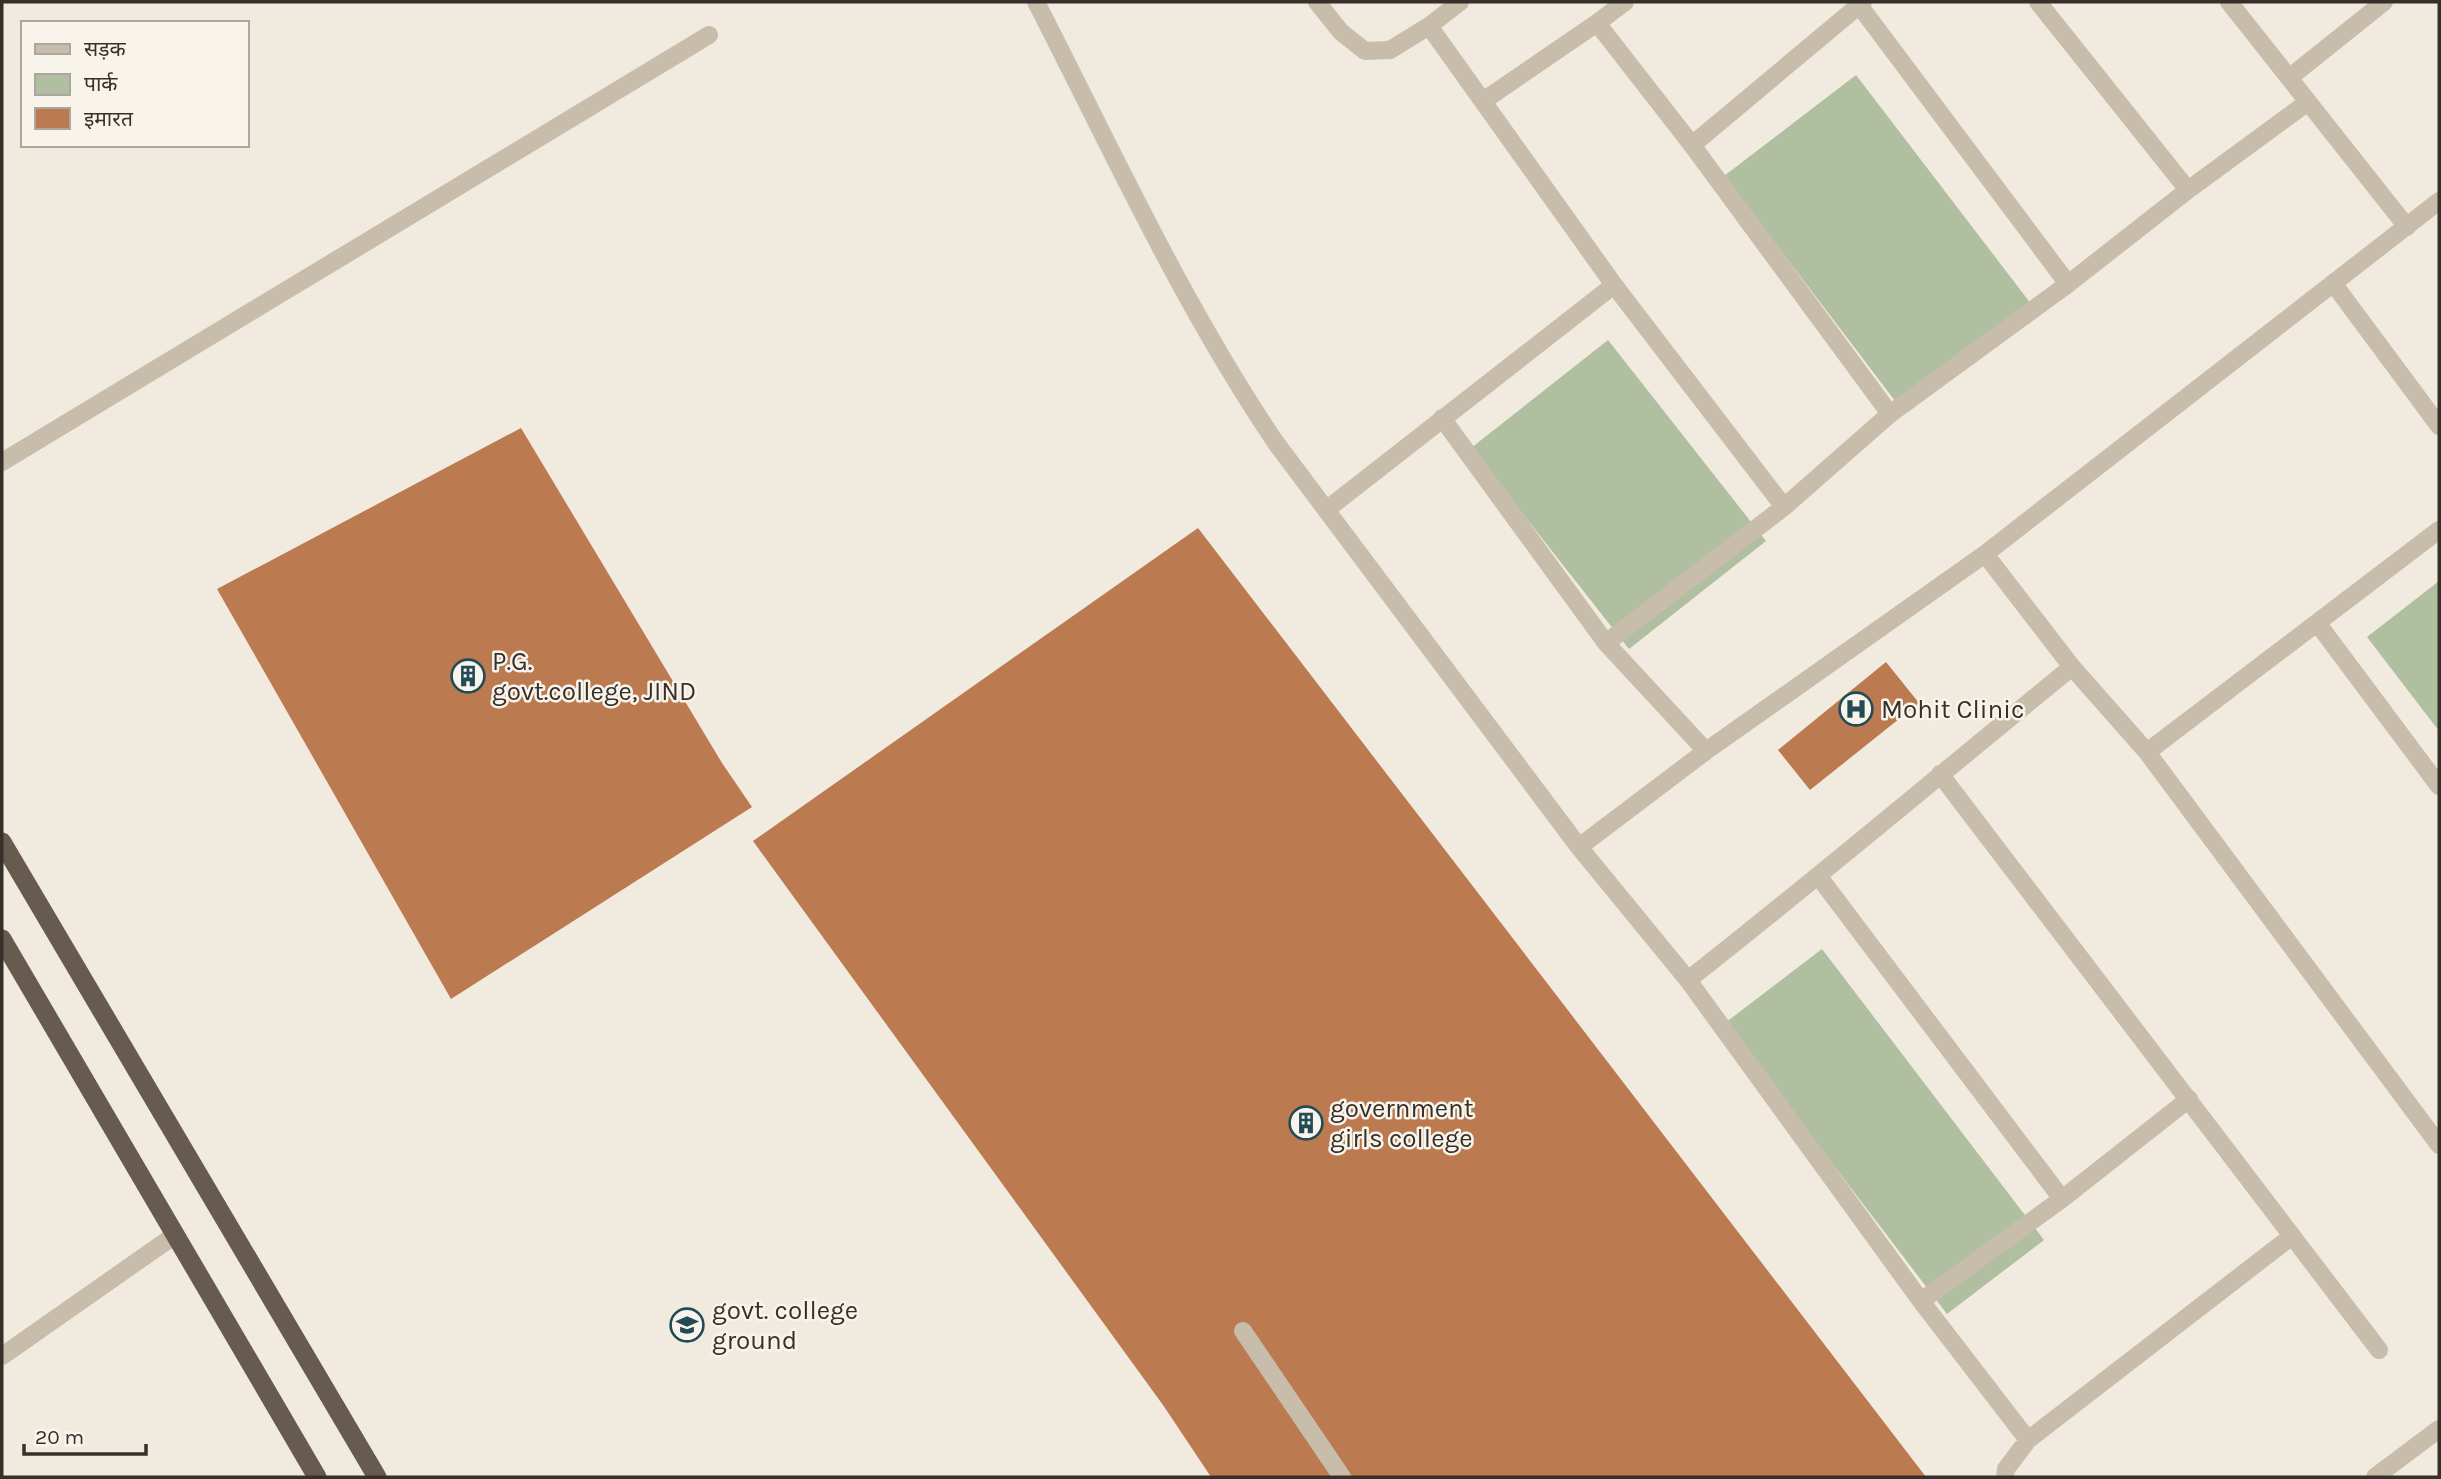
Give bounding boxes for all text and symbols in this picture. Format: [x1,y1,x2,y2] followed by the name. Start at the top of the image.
[21,21,248,147] legend
[84,37,126,61] text: सड़क
[84,72,118,96] text: पार्क
[84,107,134,131] text: इमारत
[492,646,696,707] place label: P.G. govt.college, JIND
[449,657,487,695] building icon: P.G. govt.college, JIND
[1837,690,1875,728] hospital icon: Mohit Clinic
[1881,694,2024,725] place label: Mohit Clinic
[1330,1093,1474,1154] place label: government girls college
[1287,1104,1325,1142] building icon: government girls college
[712,1295,858,1356] place label: govt. college ground
[668,1306,706,1344] school or university icon: govt. college ground
[24,1412,147,1456] scale bar
[35,1425,84,1449] text: 20 m

